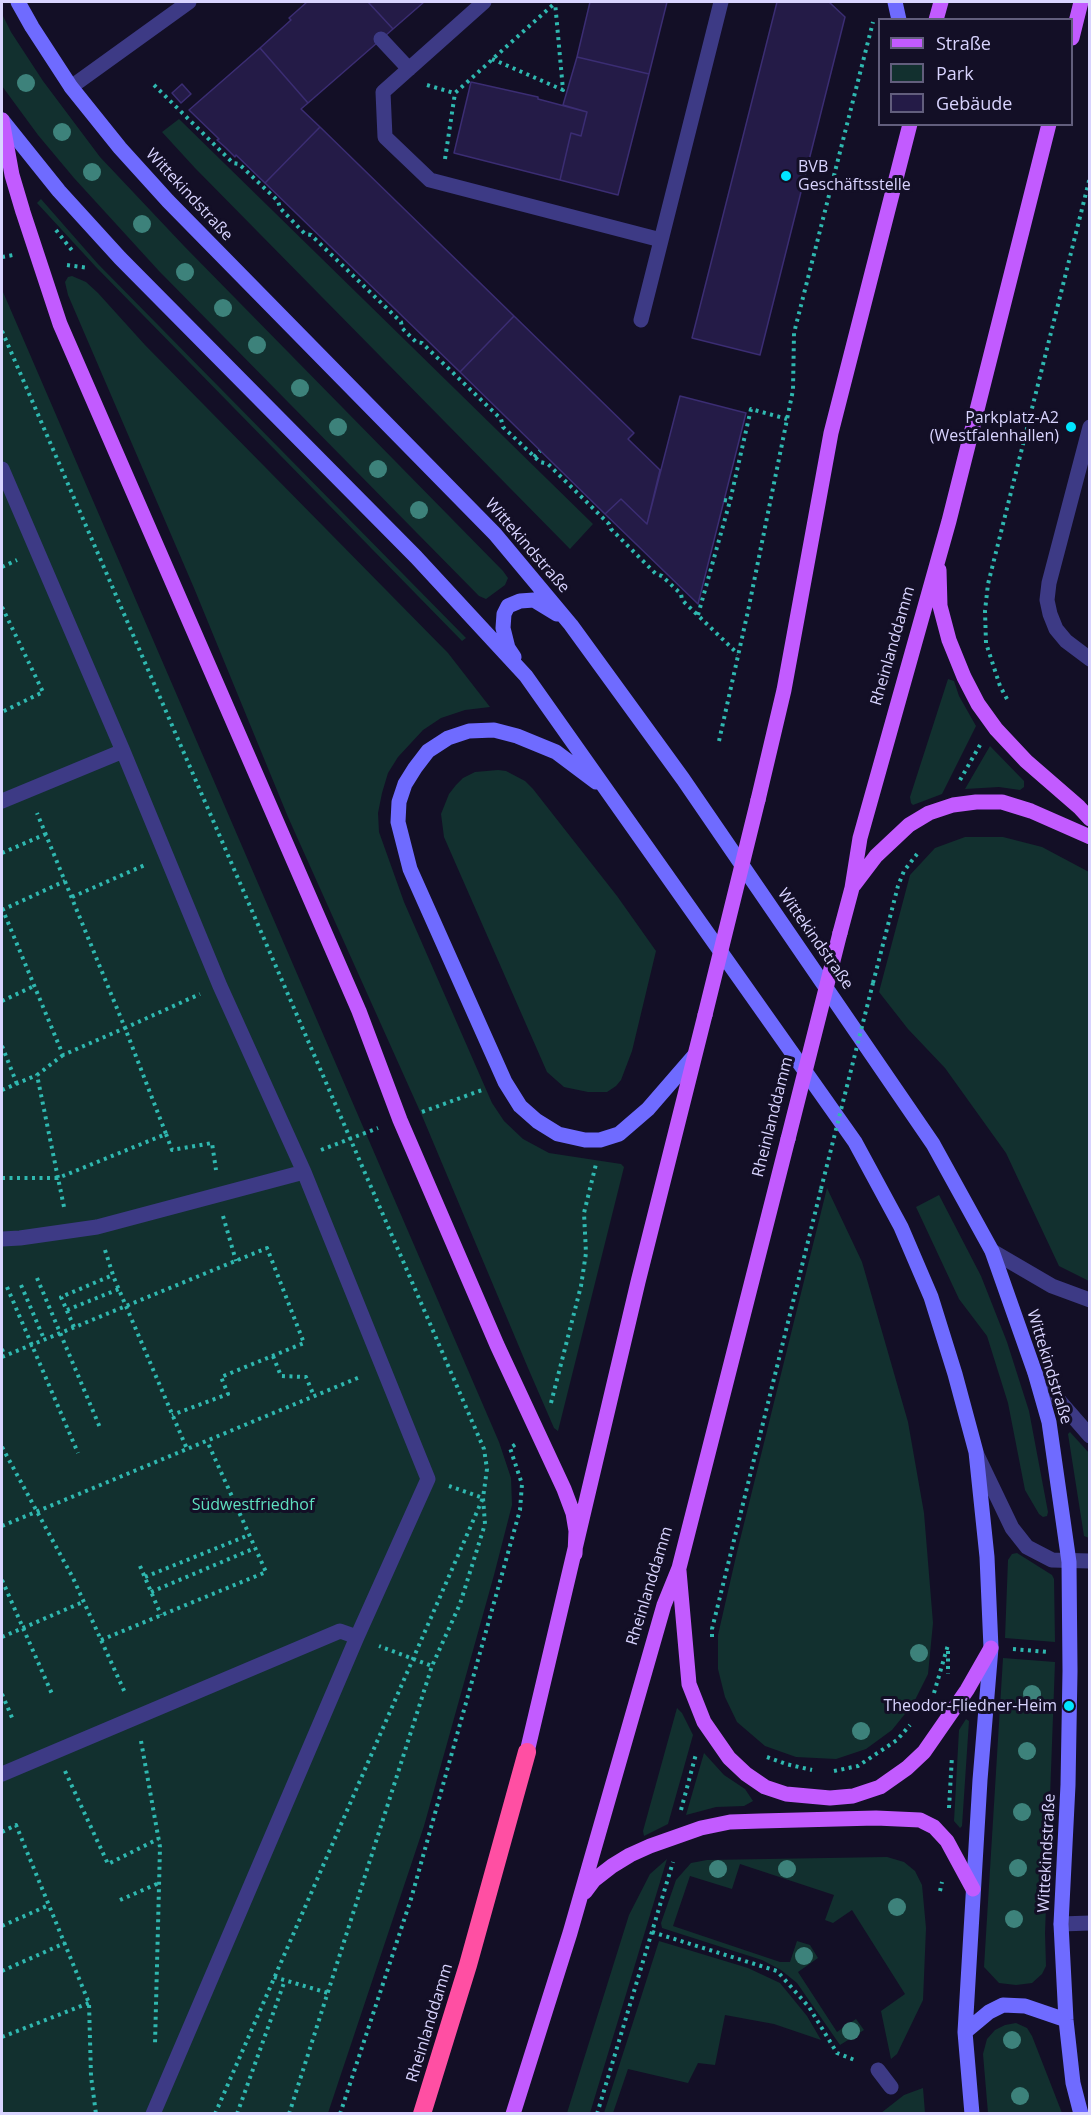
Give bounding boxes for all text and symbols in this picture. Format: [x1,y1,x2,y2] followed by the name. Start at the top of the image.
[878,18,1073,126] legend
[936,31,991,55] text: Straße
[936,61,974,85] text: Park
[936,91,1012,115] text: Gebäude
[141,145,237,245] street label: Wittekindstraße
[798,157,911,195] place label: BVB Geschäftsstelle
[779,169,793,183] marker: BVB Geschäftsstelle
[930,408,1059,446] place label: Parkplatz-A2 (Westfalenhallen)
[1064,420,1078,434] marker: Parkplatz-A2 (Westfalenhallen)
[481,495,573,597] street label: Wittekindstraße
[867,584,919,708] street label: Rheinlanddamm
[773,885,857,993] street label: Wittekindstraße
[749,1055,797,1179] street label: Rheinlanddamm
[1022,1307,1076,1427] street label: Wittekindstraße
[192,1495,314,1515] park label: Südwestfriedhof
[623,1524,677,1648] street label: Rheinlanddamm
[883,1696,1057,1716] place label: Theodor-Fliedner-Heim
[1062,1699,1076,1713] marker: Theodor-Fliedner-Heim
[1034,1793,1060,1913] street label: Wittekindstraße
[403,1961,457,2085] street label: Rheinlanddamm

